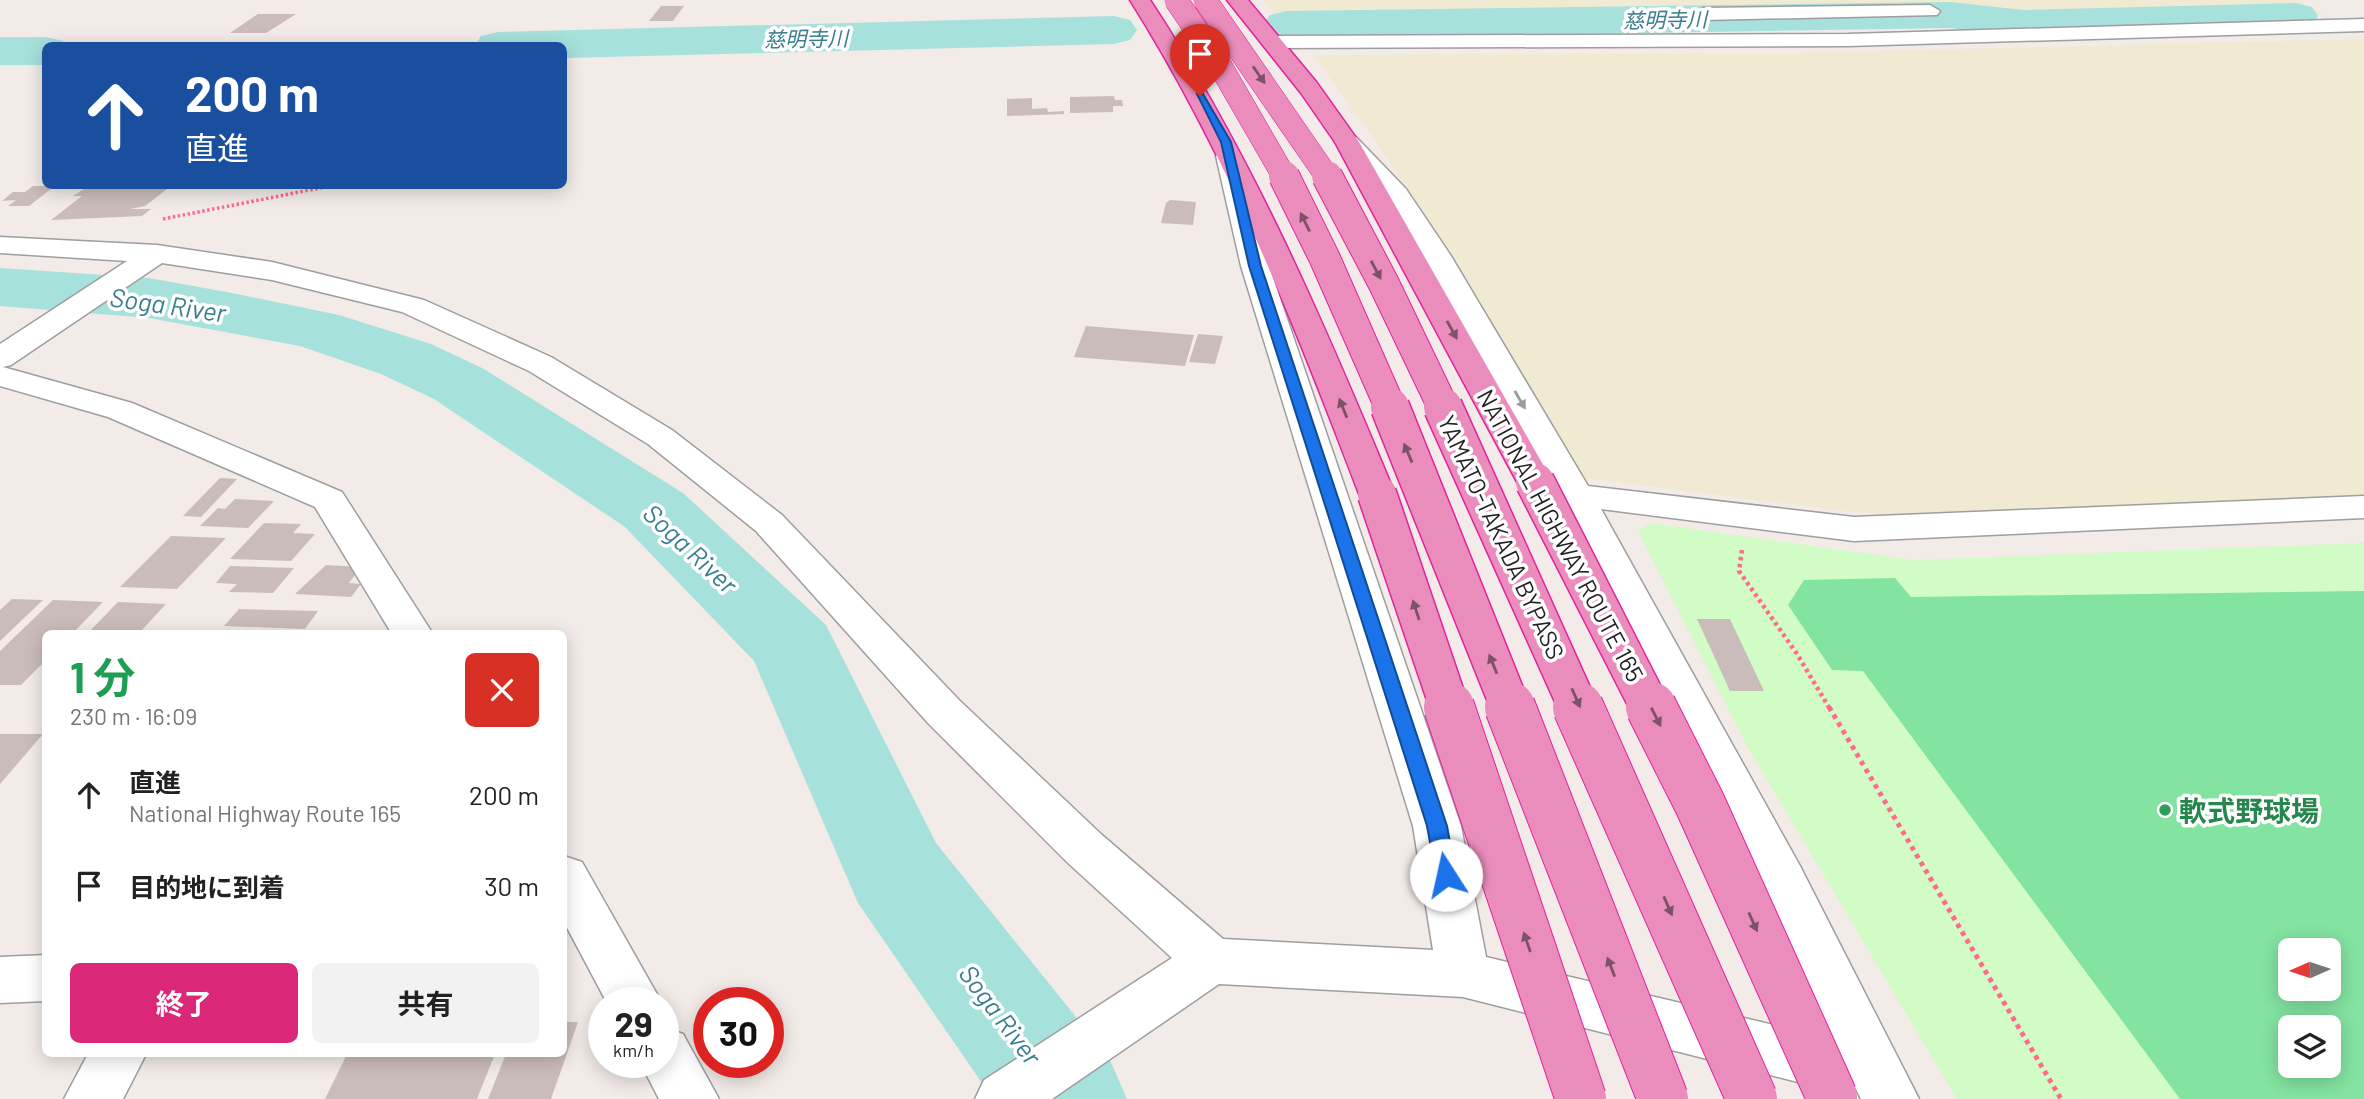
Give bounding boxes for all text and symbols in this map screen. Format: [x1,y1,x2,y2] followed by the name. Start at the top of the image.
[1623,6,1709,32] water label: 慈明寺川
[1170,24,1230,96] pin
[764,25,850,51] water label: 慈明寺川
[1181,35,1219,73] icon: arrive
[185,63,319,122] text: 200 m
[1252,66,1266,84] one-way arrow
[70,70,161,161] icon: ahead
[185,128,249,166] text: 直進
[1300,212,1311,232] one-way arrow
[1371,260,1382,280] one-way arrow
[108,281,229,328] water label: Soga River
[1446,320,1458,340] one-way arrow
[1471,384,1651,686] street label: NATIONAL HIGHWAY ROUTE 165
[1514,390,1526,410] one-way arrow
[1337,397,1348,418] one-way arrow
[1433,410,1571,664] street label: YAMATO-TAKADA BYPASS
[1402,442,1413,463] one-way arrow
[638,497,745,600] water label: Soga River
[1410,599,1421,620] one-way arrow
[70,651,135,701] text: 1 分
[465,653,539,727] button: close
[1488,653,1499,674] one-way arrow
[1570,688,1582,708] one-way arrow
[70,702,197,730] text: 230 m · 16:09
[1651,707,1662,727] one-way arrow
[129,766,181,797] text: 直進
[70,776,108,814] icon: ahead
[469,779,539,810] text: 200 m
[2179,793,2319,827] place label: 軟式野球場
[129,799,401,827] text: National Highway Route 165
[2157,802,2173,818] marker: 軟式野球場
[1409,838,1483,912] position arrow
[70,867,108,905] icon: arrive
[484,870,539,901] text: 30 m
[129,871,285,902] text: 目的地に到着
[1663,896,1674,917] one-way arrow
[1748,912,1759,933] one-way arrow
[1521,931,1532,952] one-way arrow
[2278,938,2342,1001] north arrow
[2278,938,2341,1078] map controls
[1606,956,1617,977] one-way arrow
[953,958,1049,1071] water label: Soga River
[70,963,298,1043] button: 終了
[312,963,539,1043] button: 共有
[693,987,784,1078] speed limit sign: 30
[614,1002,653,1044] text: 29
[2278,1015,2341,1078] button: layers
[613,1039,654,1061] text: km/h

